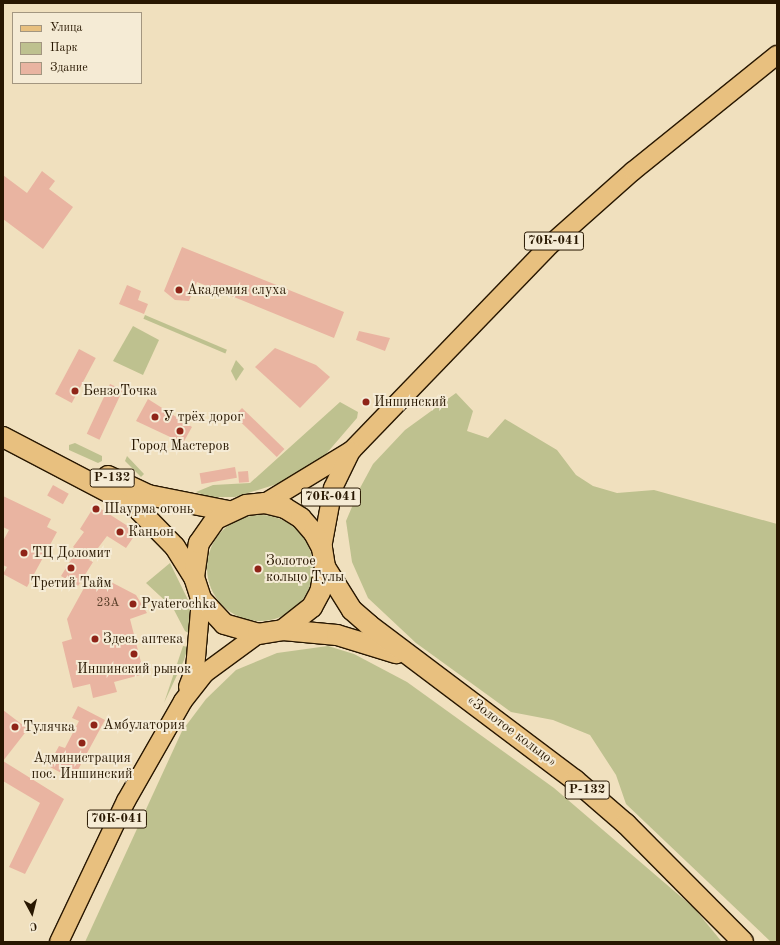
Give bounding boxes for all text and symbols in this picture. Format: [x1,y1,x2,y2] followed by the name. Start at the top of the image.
[12,12,142,84] legend
[50,22,83,34] text: Улица
[50,42,78,54] text: Парк
[50,62,88,74] text: Здание
[523,230,585,252] road number: 70К-041
[187,282,287,298] place label: Академия слуха
[174,285,184,295] marker: Академия слуха
[83,383,157,399] place label: БензоТочка
[70,386,80,396] marker: БензоТочка
[374,394,447,410] place label: Иншинский
[361,397,371,407] marker: Иншинский
[163,409,243,425] place label: У трёх дорог
[150,412,160,422] marker: У трёх дорог
[175,426,185,436] marker: Город Мастеров
[131,438,229,454] place label: Город Мастеров
[89,467,135,489] road number: Р-132
[300,486,362,508] road number: 70К-041
[104,501,193,517] place label: Шаурма огонь
[91,504,101,514] marker: Шаурма огонь
[128,524,174,540] place label: Каньон
[115,527,125,537] marker: Каньон
[32,545,111,561] place label: ТЦ Доломит
[19,548,29,558] marker: ТЦ Доломит
[266,553,344,586] place label: Золотое кольцо Тулы
[66,563,76,573] marker: Третий Тайм
[253,564,263,574] marker: Золотое кольцо Тулы
[30,575,112,591] place label: Третий Тайм
[141,596,216,612] place label: Pyaterochka
[96,597,120,611] house number: 23А
[128,599,138,609] marker: Pyaterochka
[103,631,183,647] place label: Здесь аптека
[90,634,100,644] marker: Здесь аптека
[129,649,139,659] marker: Иншинский рынок
[77,661,191,677] place label: Иншинский рынок
[464,692,560,770] street label: «Золотое кольцо»
[103,717,185,733] place label: Амбулатория
[23,719,75,735] place label: Тулячка
[88,719,100,731] marker: Амбулатория
[10,722,20,732] marker: Тулячка
[77,738,87,748] marker: Администрация пос. Иншинский
[31,750,133,782] place label: Администрация пос. Иншинский
[564,779,610,801] road number: Р-132
[86,808,148,830] road number: 70К-041
[12,893,52,933] north arrow
[29,920,38,931] text: С

